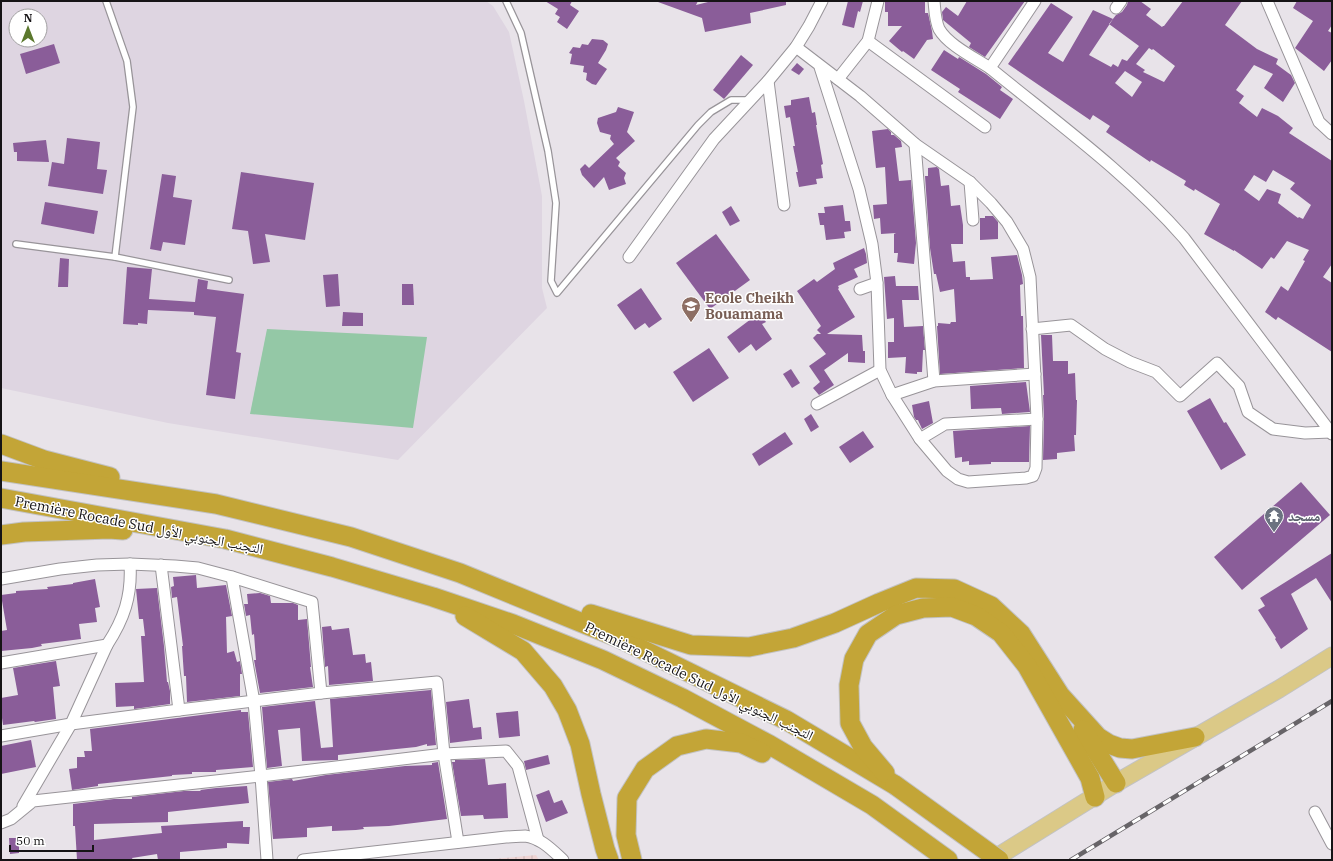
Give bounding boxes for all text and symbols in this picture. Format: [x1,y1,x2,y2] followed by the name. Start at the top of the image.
[8,8,48,48] north arrow
[24,11,33,25] text: N
[705,289,794,323] place label: Ecole Cheikh Bouamama
[680,295,702,323] school or university icon: Ecole Cheikh Bouamama
[13,492,265,560] street label: Première Rocade Sud التجنب الجنوبي الأول
[1263,505,1285,533] temple icon: مسجد
[1288,507,1320,525] place label: مسجد
[581,618,816,747] street label: Première Rocade Sud التجنب الجنوبي الأول
[10,827,93,853] scale bar
[16,833,45,848] text: 50 m

